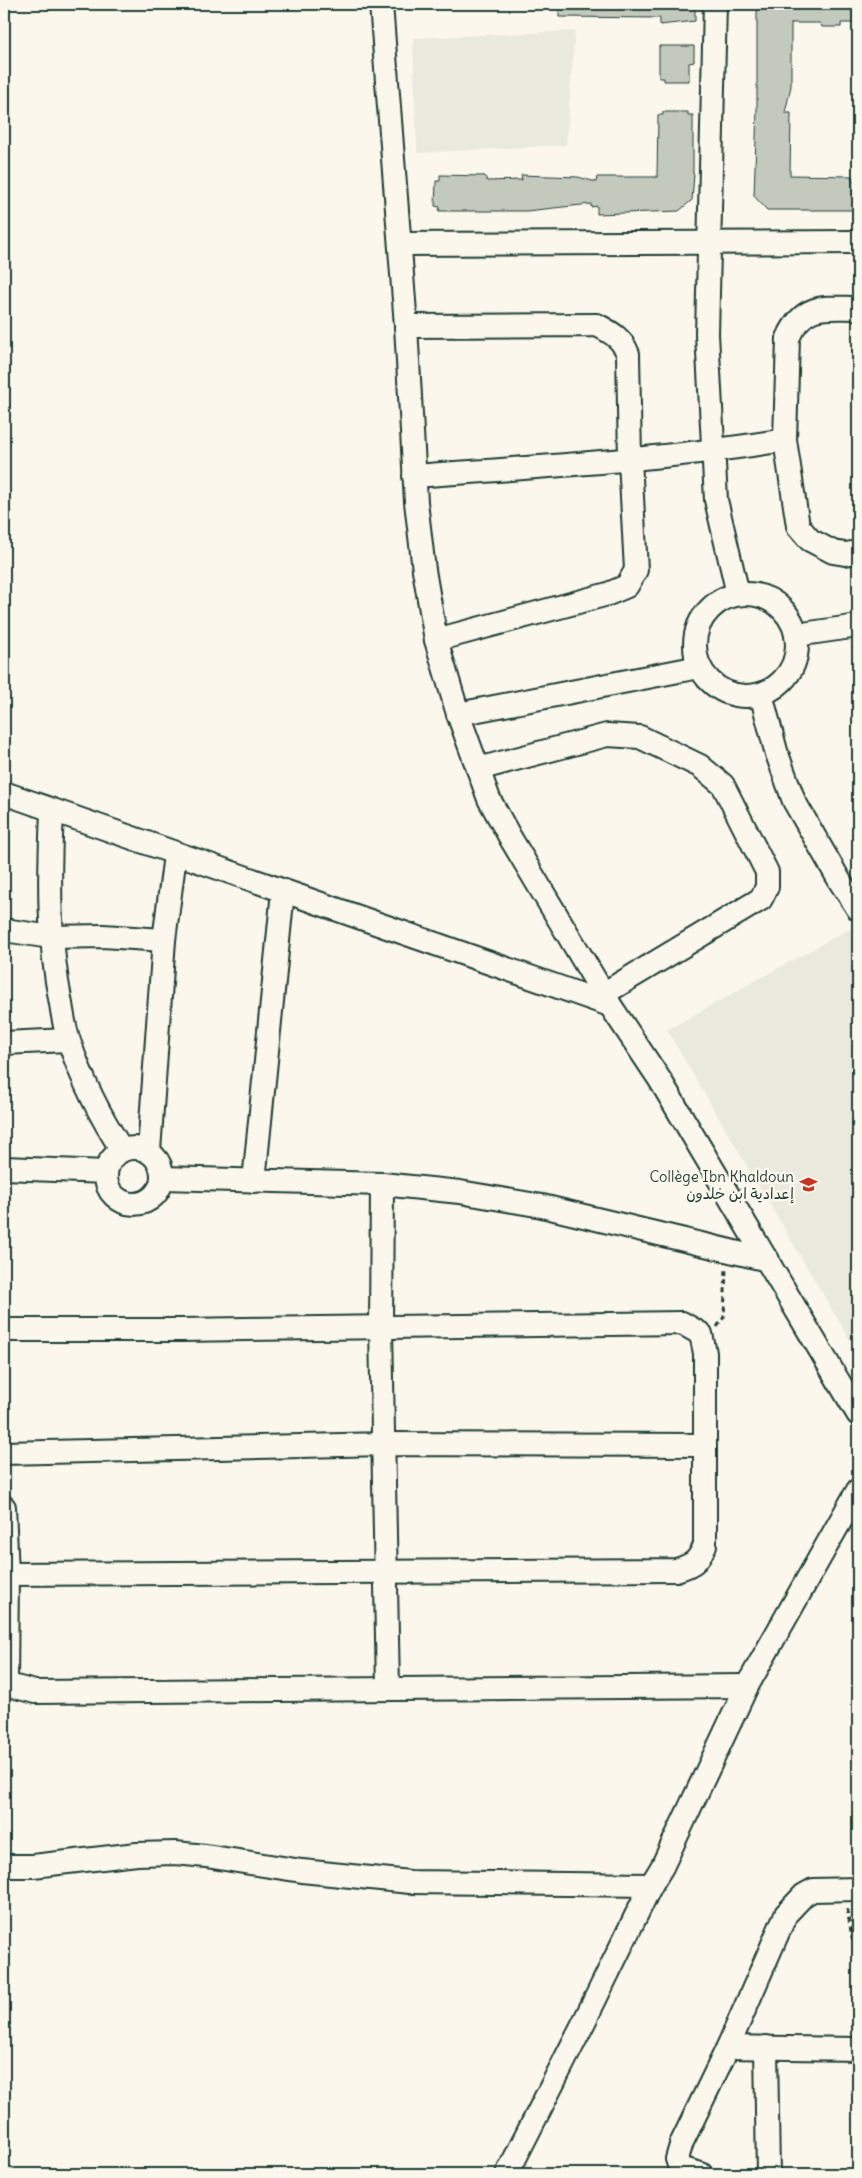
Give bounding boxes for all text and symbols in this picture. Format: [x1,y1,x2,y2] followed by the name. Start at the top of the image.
[649,1167,794,1204] place label: Collège Ibn Khaldoun إعدادية ابن خلدون
[798,1175,818,1195] school or university icon: Collège Ibn Khaldoun إعدادية ابن خلدون

